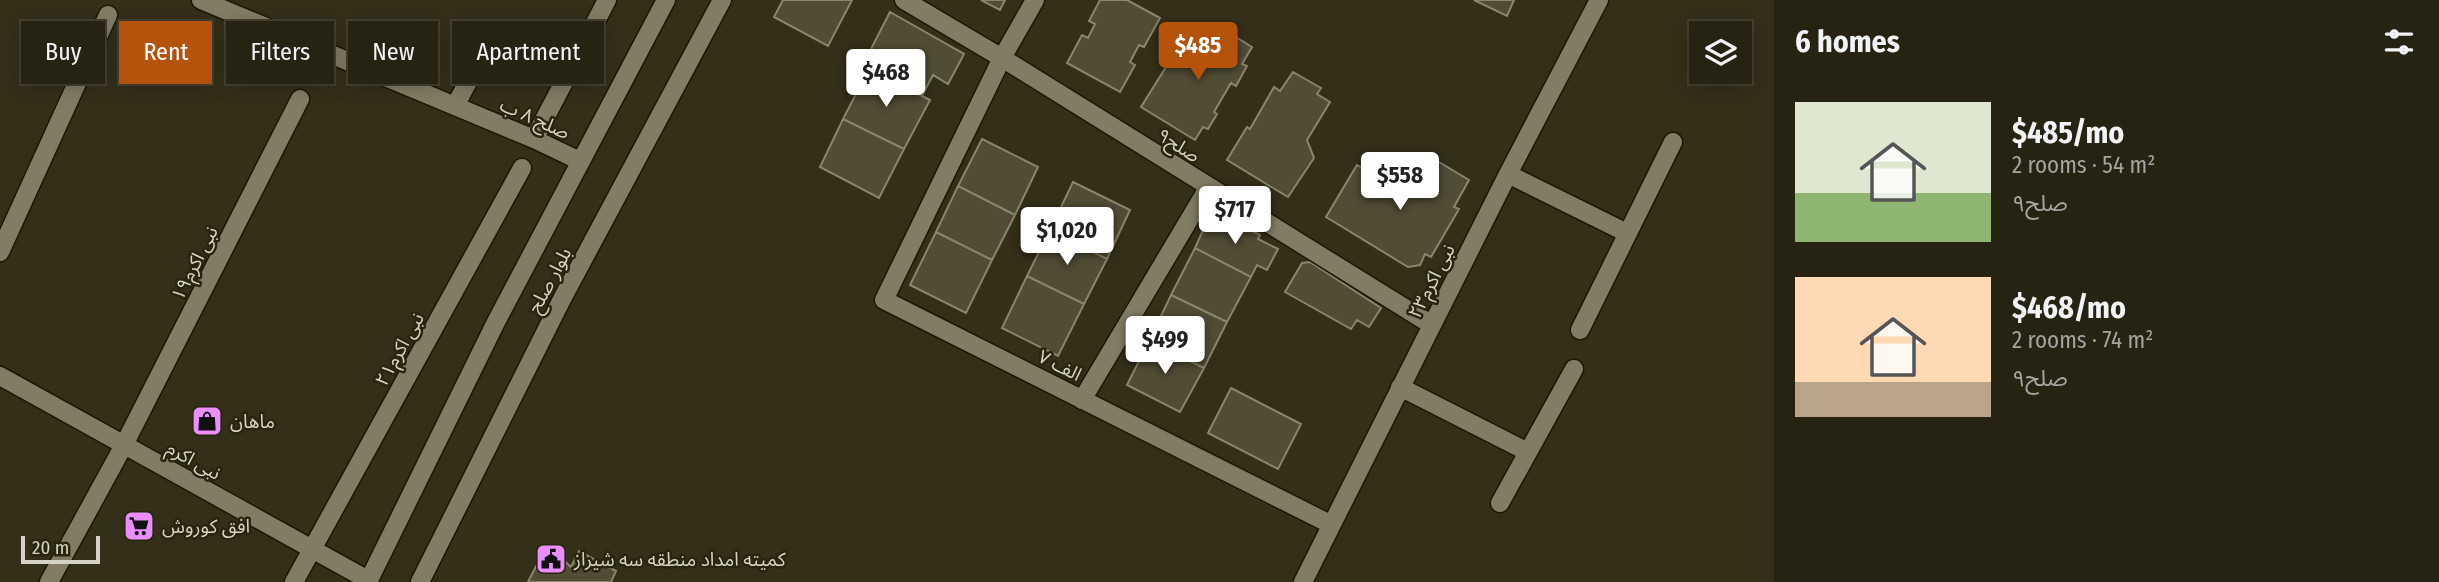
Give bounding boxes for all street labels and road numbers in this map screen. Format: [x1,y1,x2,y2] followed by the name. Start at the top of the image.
[495,93,573,147] street label: صلح ۸ ب
[1152,123,1204,170] street label: صلح۹
[166,222,226,306] street label: نبی اکرم۱۹
[1403,240,1463,324] street label: نبی اکرم۲۳
[523,244,579,318] street label: بلوار صلح
[370,309,432,391] street label: نبی اکرم۲۱
[1034,345,1085,386] street label: ۷ الف
[161,436,225,487] street label: نبی اکرم

